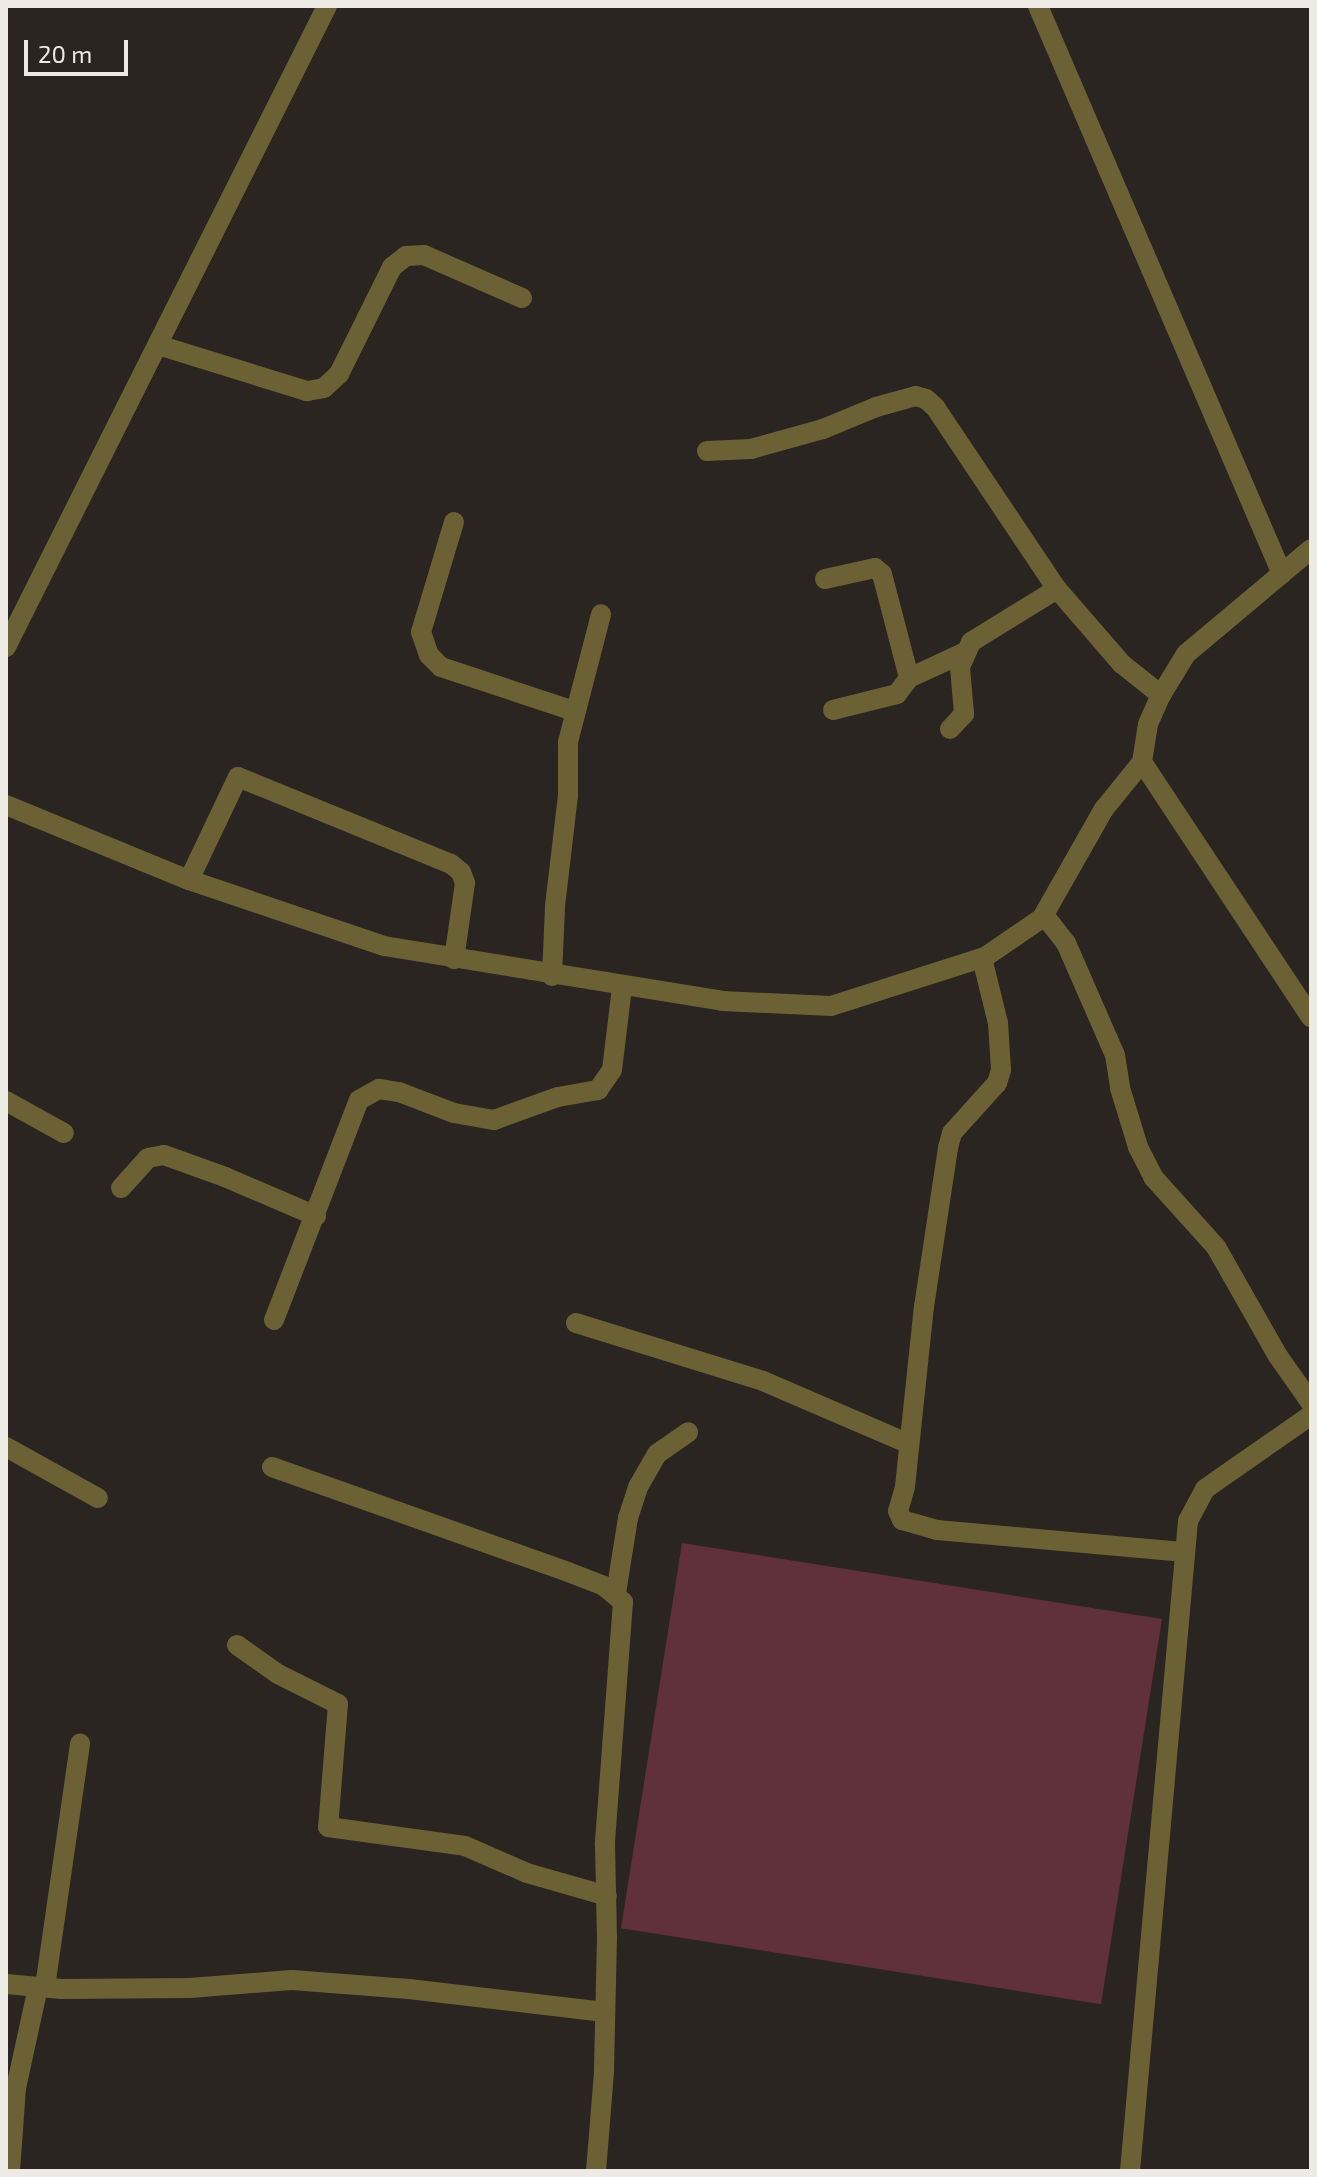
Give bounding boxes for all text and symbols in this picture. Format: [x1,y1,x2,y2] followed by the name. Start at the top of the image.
[28,24,132,74] scale bar
[38,39,92,68] text: 20 m

